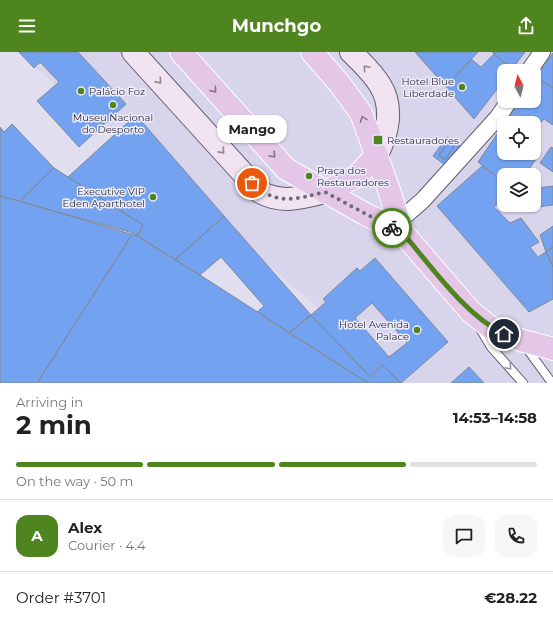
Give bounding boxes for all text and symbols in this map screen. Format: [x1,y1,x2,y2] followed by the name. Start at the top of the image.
[16,15,38,37] icon: menu
[232,15,321,37] text: Munchgo
[515,15,537,37] icon: share
[497,64,541,108] north arrow
[497,64,541,212] map controls
[363,65,370,73] one-way arrow
[401,75,454,100] place label: Hotel Blue Liberdade
[154,76,161,84] one-way arrow
[457,82,467,92] marker: Hotel Blue Liberdade
[89,85,145,98] place label: Palácio Foz
[210,85,217,93] one-way arrow
[76,86,86,96] marker: Palácio Foz
[108,100,118,110] marker: Museu Nacional do Desporto
[73,111,153,136] place label: Museu Nacional do Desporto
[217,115,287,143] callout: Mango
[360,115,368,122] one-way arrow
[497,116,541,160] button: locate
[228,121,276,137] text: Mango
[372,134,384,146] marker: Restauradores
[387,134,459,147] place label: Restauradores
[217,146,224,154] one-way arrow
[268,151,275,158] one-way arrow
[317,164,389,189] place label: Praça dos Restauradores
[235,166,269,200] pin
[497,168,541,212] button: layers
[304,171,314,181] marker: Praça dos Restauradores
[241,172,263,194] icon: bag
[63,185,145,210] place label: Executive VIP Eden Aparthotel
[148,192,158,202] marker: Executive VIP Eden Aparthotel
[372,208,412,248] courier
[381,217,403,239] icon: bike
[487,317,521,351] pin
[339,318,409,343] place label: Hotel Avenida Palace
[493,323,515,345] icon: home
[412,325,422,335] marker: Hotel Avenida Palace
[504,363,511,370] one-way arrow
[16,394,83,410] text: Arriving in
[453,408,537,427] text: 14:53–14:58
[16,409,92,441] text: 2 min
[16,473,133,489] text: On the way · 50 m
[443,515,485,557] button: chat
[495,515,537,557] button: phone
[68,518,102,537] text: Alex
[31,526,43,545] text: A
[68,537,146,553] text: Courier · 4.4
[16,588,106,607] text: Order #3701
[484,588,537,607] text: €28.22

